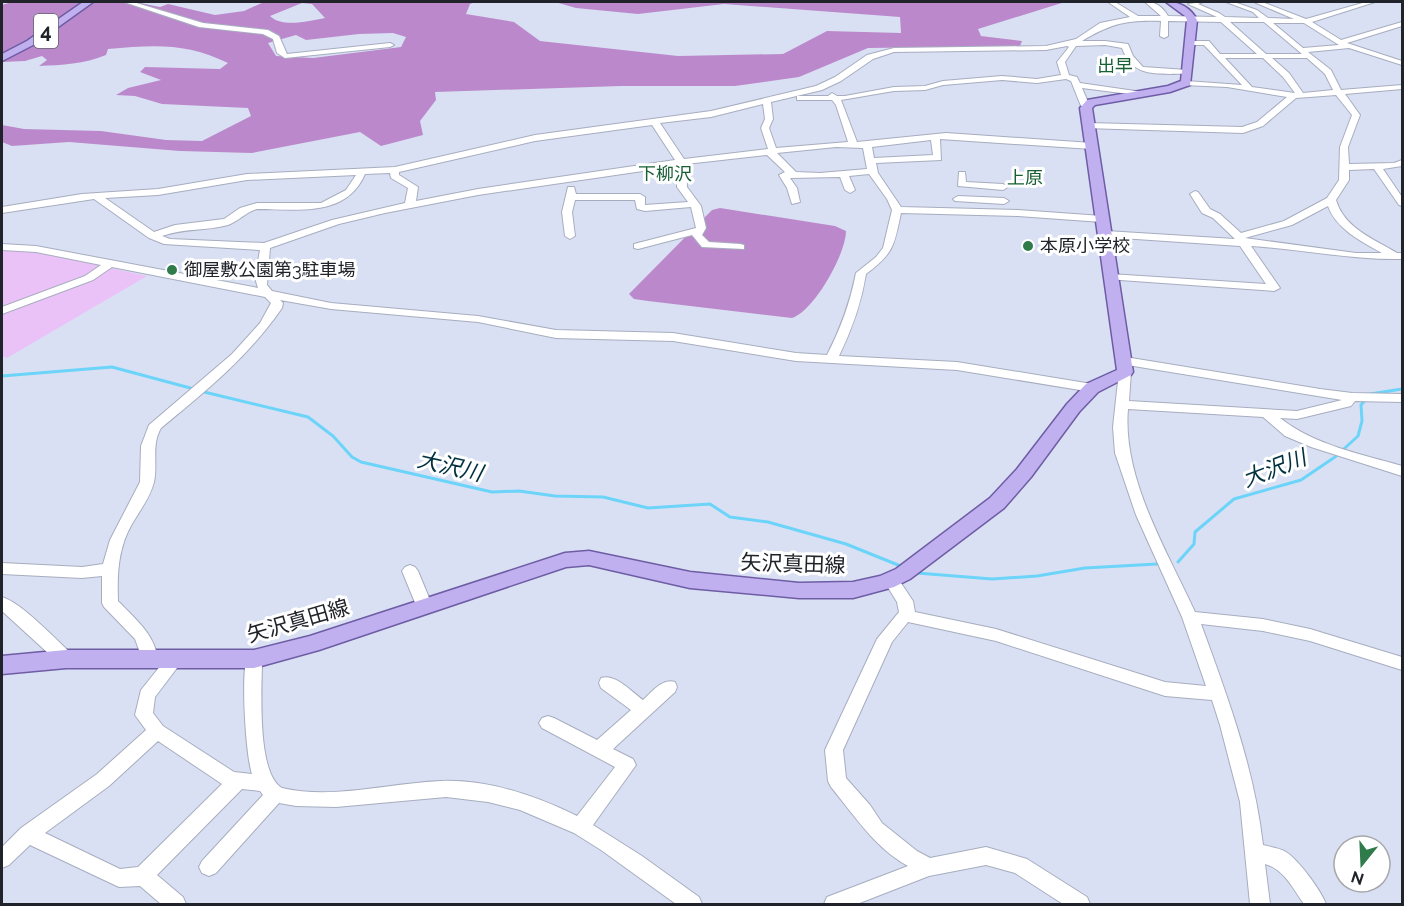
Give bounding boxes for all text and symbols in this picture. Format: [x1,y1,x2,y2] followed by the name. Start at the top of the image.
[34,14,58,48] road number: 4
[1097,55,1133,76] district label: 出早
[638,163,692,184] district label: 下柳沢
[1007,167,1043,188] district label: 上原
[1040,235,1130,256] place label: 本原小学校
[1021,239,1035,253] marker: 本原小学校
[184,259,356,280] place label: 御屋敷公園第3駐車場
[165,263,179,277] marker: 御屋敷公園第3駐車場
[1239,443,1311,492] water label: 大沢川
[415,446,487,487] water label: 大沢川
[740,549,846,578] street label: 矢沢真田線
[244,594,352,647] street label: 矢沢真田線
[1332,834,1392,894] north arrow
[1349,867,1366,889] text: N

